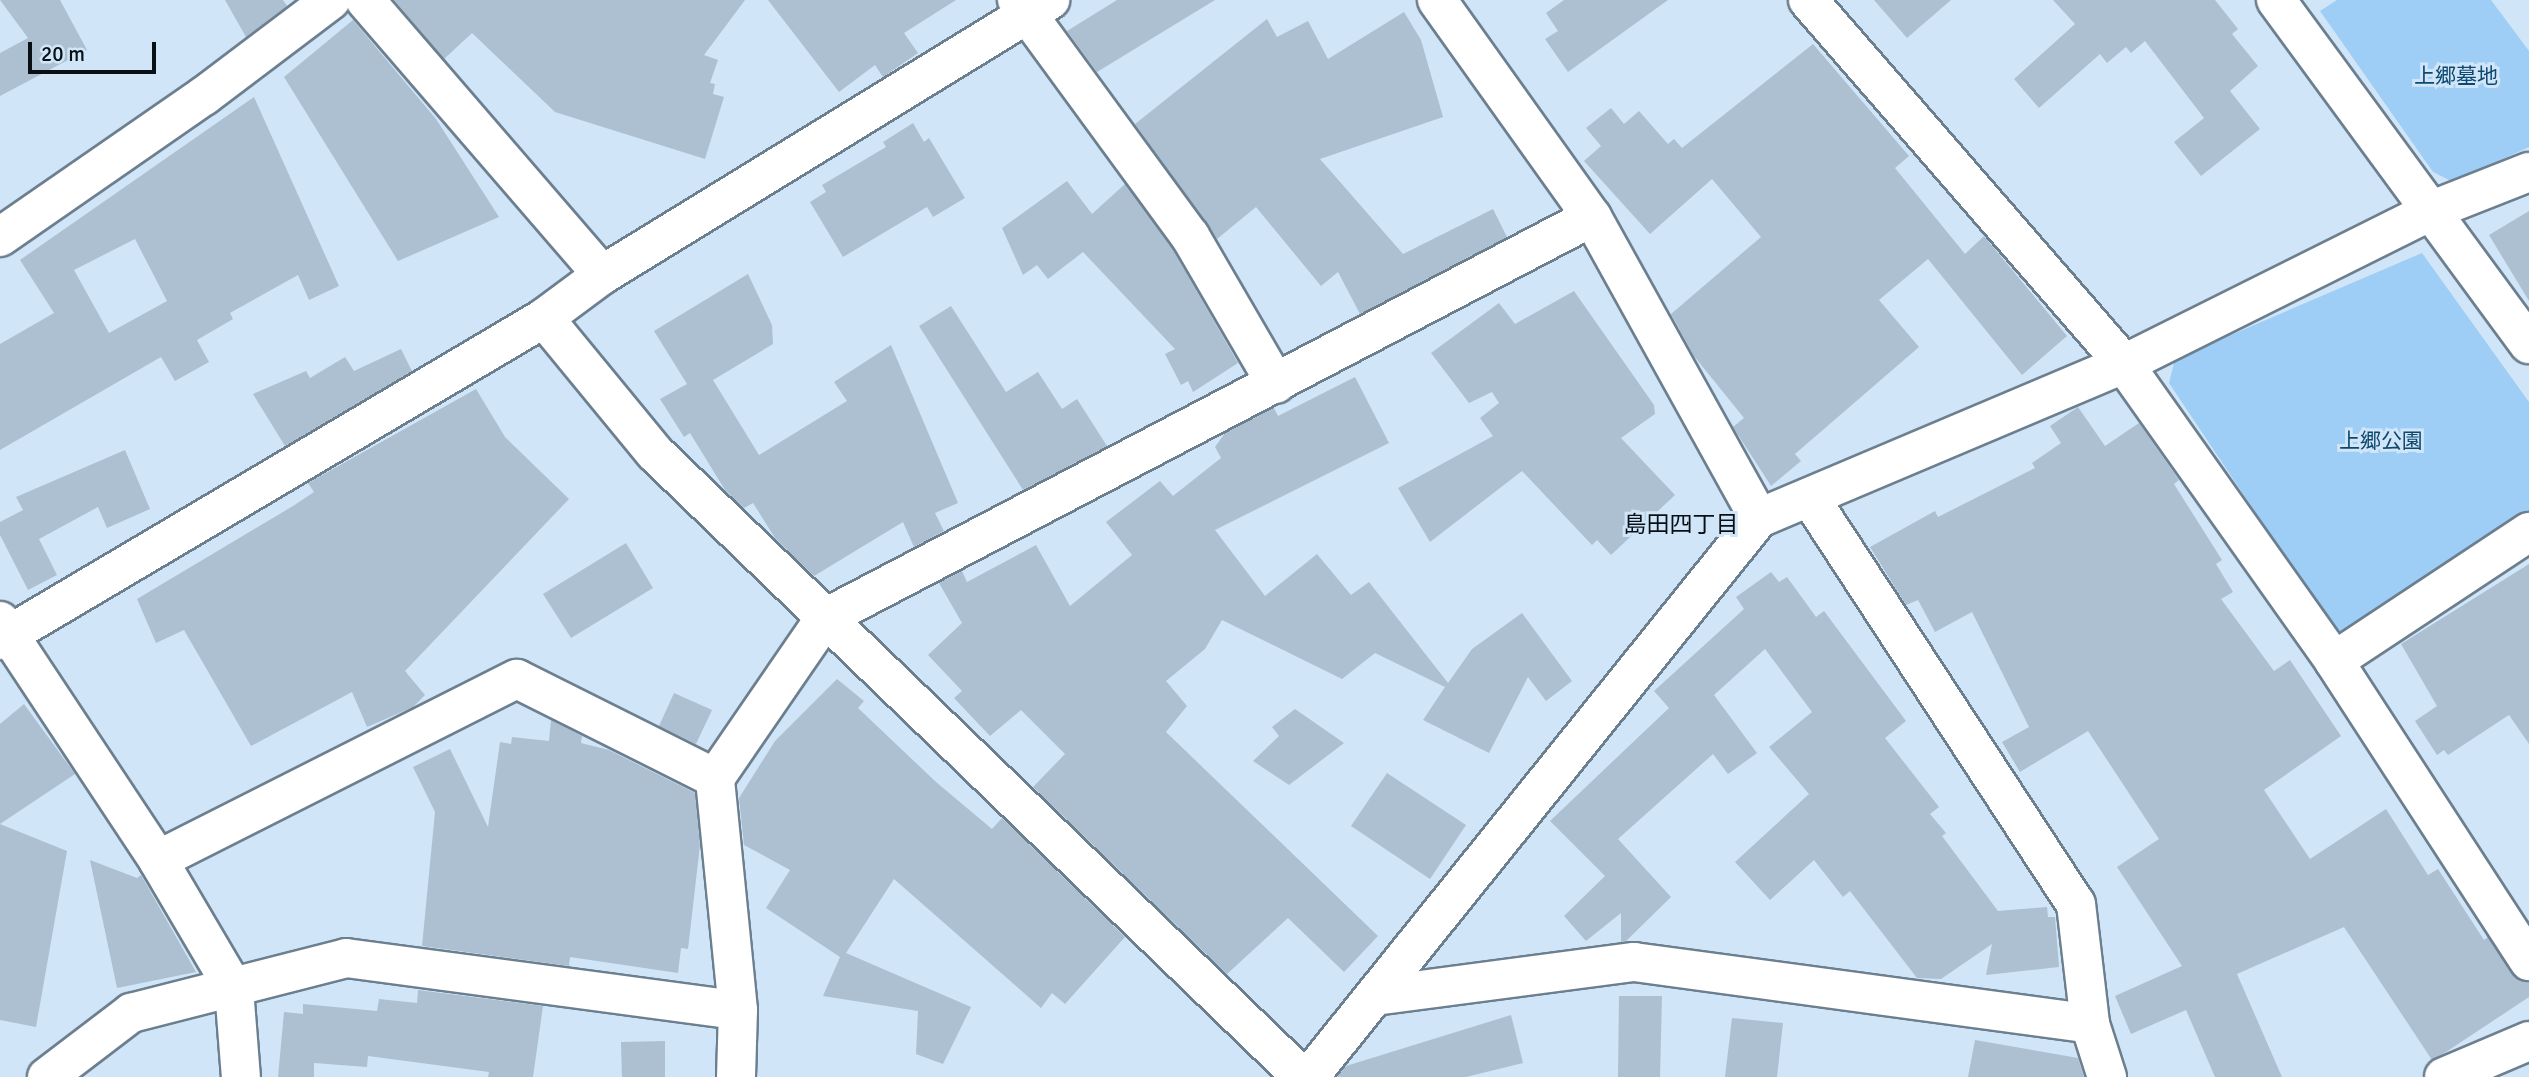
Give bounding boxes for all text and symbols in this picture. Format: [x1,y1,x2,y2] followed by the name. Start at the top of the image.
[32,28,159,72] scale bar
[41,41,85,67] text: 20 m
[2414,63,2498,89] park label: 上郷墓地
[2339,428,2423,454] park label: 上郷公園
[1624,511,1738,539] district label: 島田四丁目

